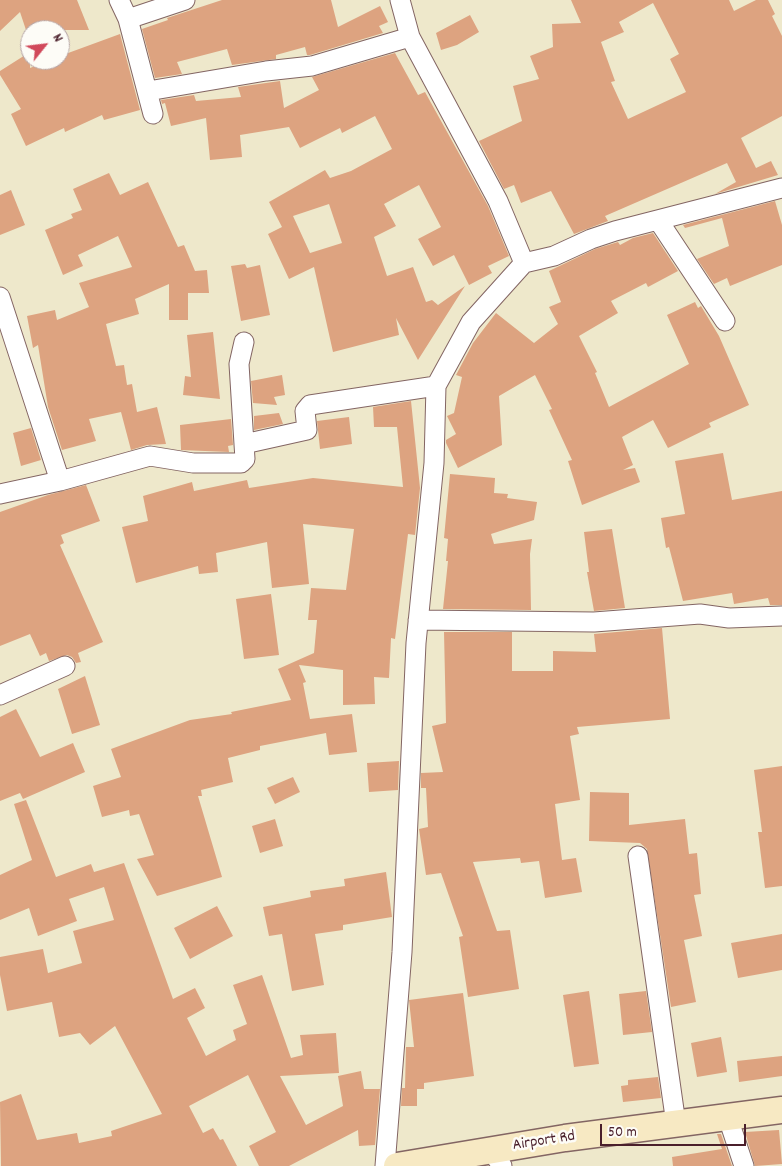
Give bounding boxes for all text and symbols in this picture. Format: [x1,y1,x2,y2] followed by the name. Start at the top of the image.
[20,20,70,70] north arrow
[47,30,68,46] text: N
[602,1114,748,1146] scale bar
[608,1122,637,1144] text: 50 m
[511,1128,577,1156] street label: Airport Rd

